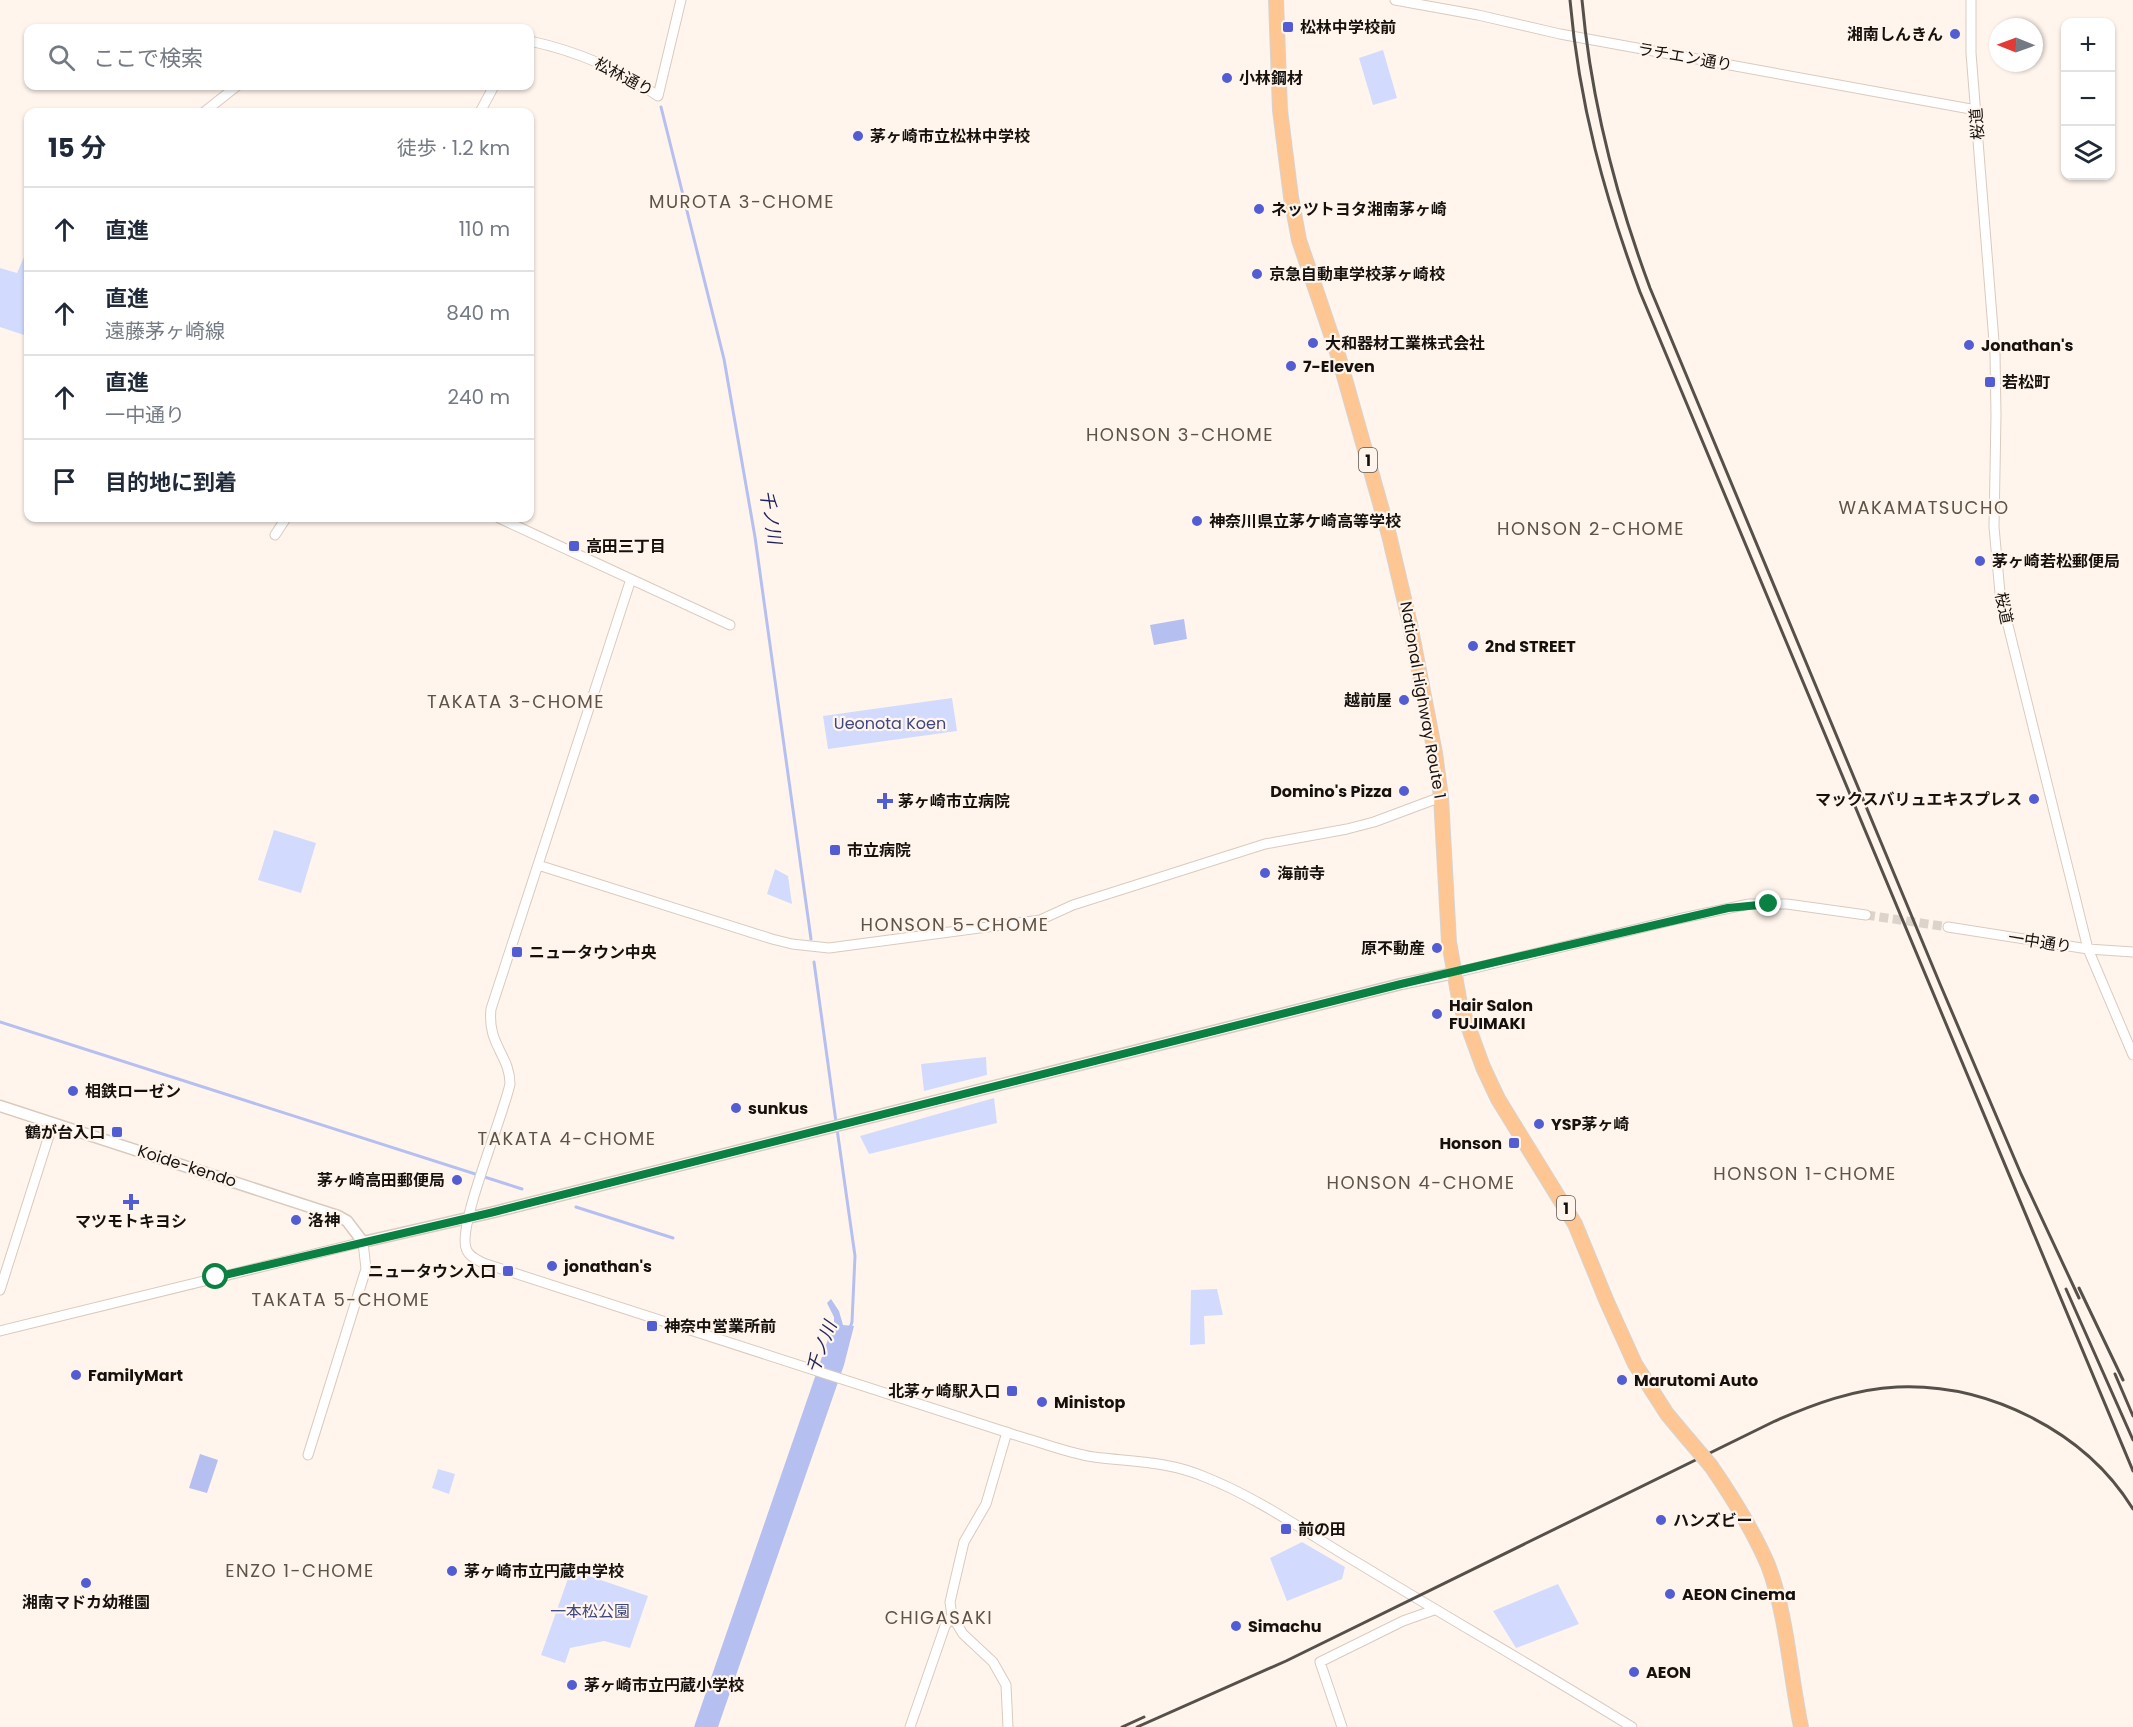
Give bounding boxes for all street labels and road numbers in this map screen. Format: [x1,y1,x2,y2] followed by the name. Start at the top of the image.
[1636,37,1734,77] street label: ラチエン通り
[590,52,658,102] street label: 松林通り
[1964,107,1990,141] street label: 桜道
[1359,448,1377,472] road number: 1
[1989,590,2019,626] street label: 桜道
[1394,600,1452,800] street label: National Highway Route 1
[2007,926,2073,958] street label: 一中通り
[135,1139,239,1193] street label: Koide-kendo
[1557,1196,1575,1220] road number: 1

